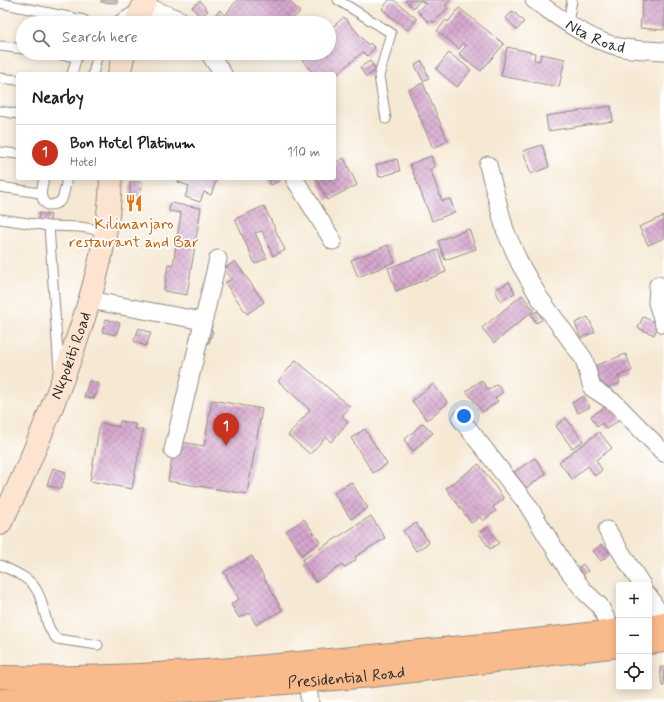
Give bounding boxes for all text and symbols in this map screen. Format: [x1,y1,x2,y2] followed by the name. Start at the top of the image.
[562,14,627,58] street label: Nta Road
[16,16,336,60] search box
[30,27,52,49] icon: search
[62,28,138,48] text: Search here
[32,87,84,109] text: Nearby
[70,134,196,154] text: Bon Hotel Platinum
[42,144,48,161] text: 1
[287,144,320,161] text: 110 m
[70,154,96,171] text: Hotel
[124,193,144,213] restaurant icon: Kilimanjaro restaurant and Bar
[69,214,199,253] place label: Kilimanjaro restaurant and Bar
[45,309,96,402] street label: Nkpokiti Road
[454,406,474,426] your location
[213,413,239,446] pin: 1
[616,582,652,690] map controls
[616,582,652,618] button: +
[616,618,652,654] button: −
[616,654,652,690] button: locate
[287,661,406,693] street label: Presidential Road

